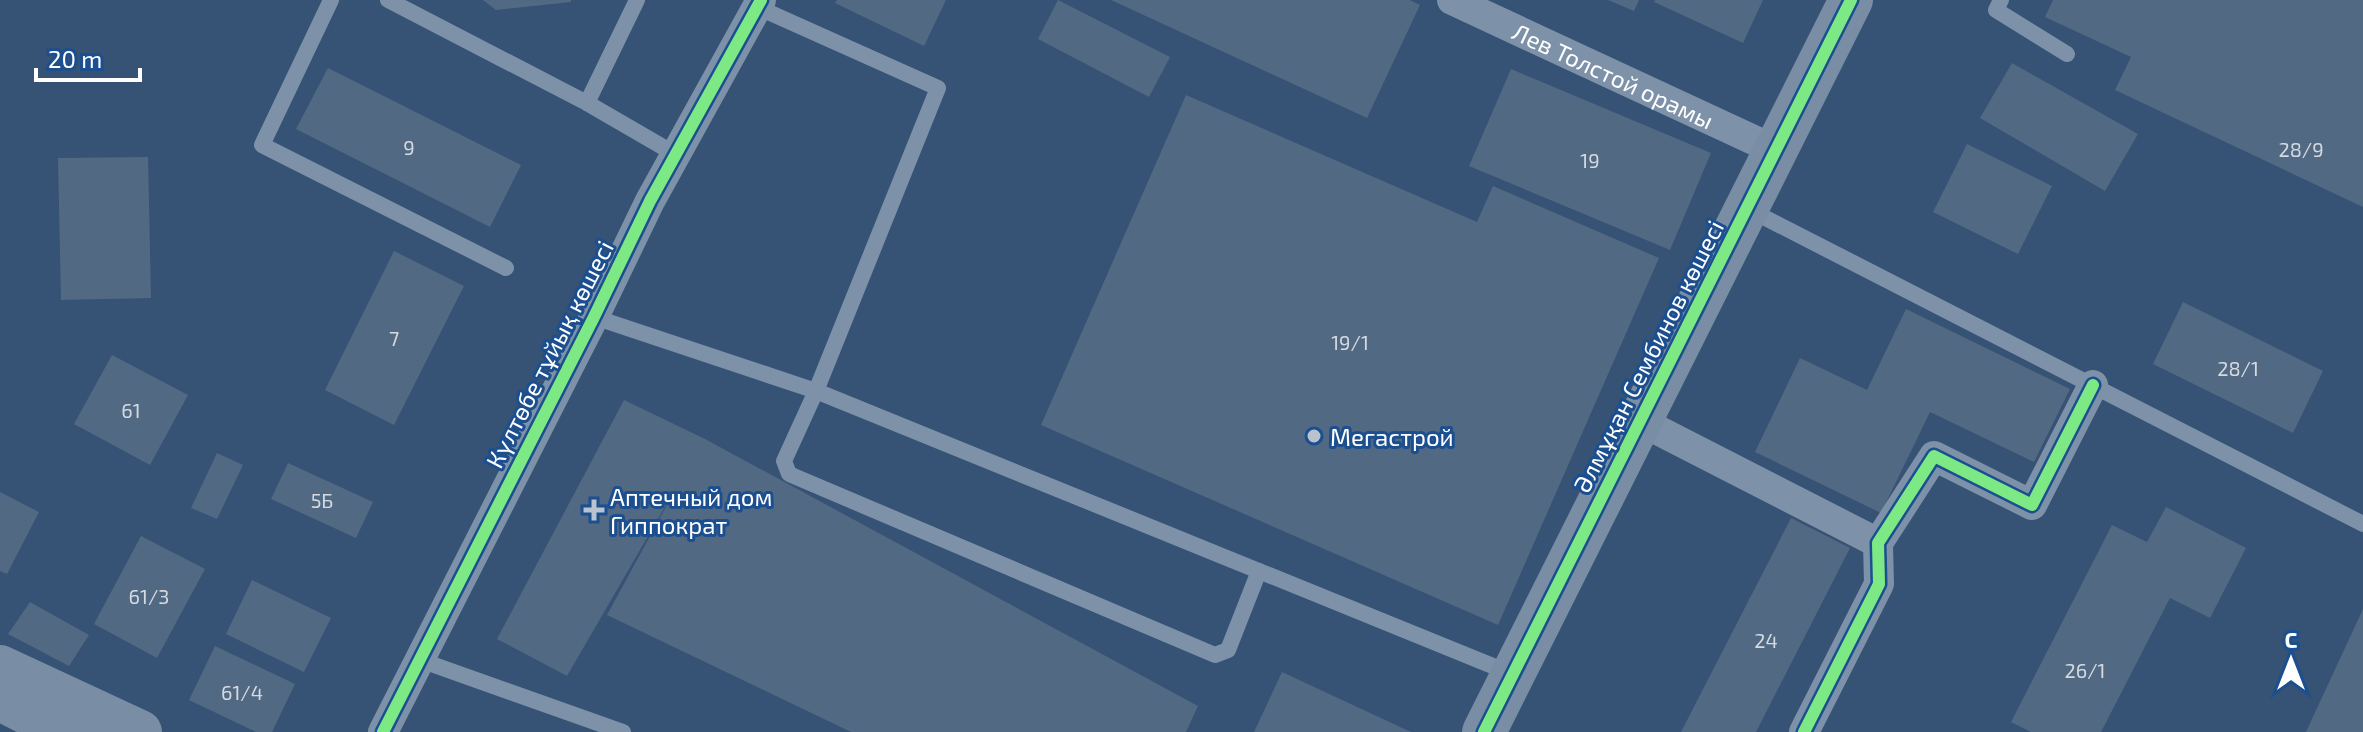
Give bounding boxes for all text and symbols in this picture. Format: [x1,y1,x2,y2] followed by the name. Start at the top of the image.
[1508,16,1719,134] street label: Лев Толстой орамы
[36,32,140,82] scale bar
[48,44,102,73] text: 20 m
[403,135,415,159] house number: 9
[2278,137,2324,161] house number: 28/9
[1580,148,1600,172] house number: 19
[1567,215,1729,497] street label: Әлмұқан Сембинов көшесі
[479,235,619,473] street label: Күлтөбе тұйық көшесі
[389,326,399,350] house number: 7
[1331,330,1369,354] house number: 19/1
[2217,356,2259,380] house number: 28/1
[121,398,141,422] house number: 61
[1330,422,1454,451] place label: Мегастрой
[1305,427,1323,445] marker: Мегастрой
[610,482,772,539] place label: Аптечный дом Гиппократ
[311,488,333,512] house number: 5Б
[585,501,603,519] marker: Аптечный дом Гиппократ
[129,584,169,608] house number: 61/3
[2251,620,2331,700] north arrow
[2285,626,2298,652] text: С
[1754,628,1778,652] house number: 24
[2065,658,2105,682] house number: 26/1
[221,680,263,704] house number: 61/4

